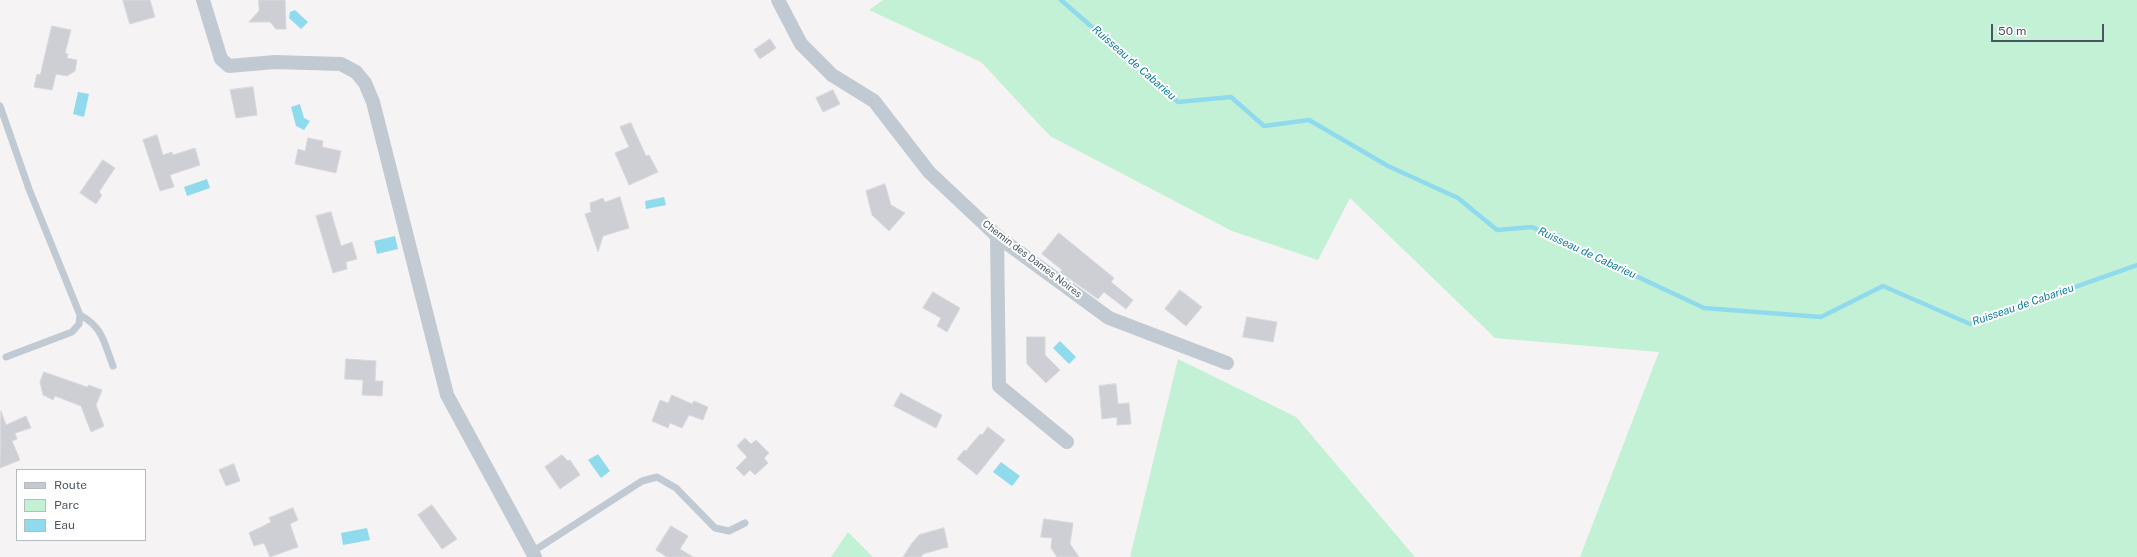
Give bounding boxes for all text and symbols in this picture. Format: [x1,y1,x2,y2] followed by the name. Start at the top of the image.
[1993,16,2106,42] scale bar
[1089,23,1179,103] water label: Ruisseau de Cabarieu
[1998,24,2026,38] text: 50 m
[980,218,1084,300] street label: Chemin des Dames Noires
[1536,224,1638,282] water label: Ruisseau de Cabarieu
[1970,281,2076,329] water label: Ruisseau de Cabarieu
[16,469,146,541] legend
[54,478,87,492] text: Route
[54,498,79,512] text: Parc
[54,518,75,532] text: Eau

